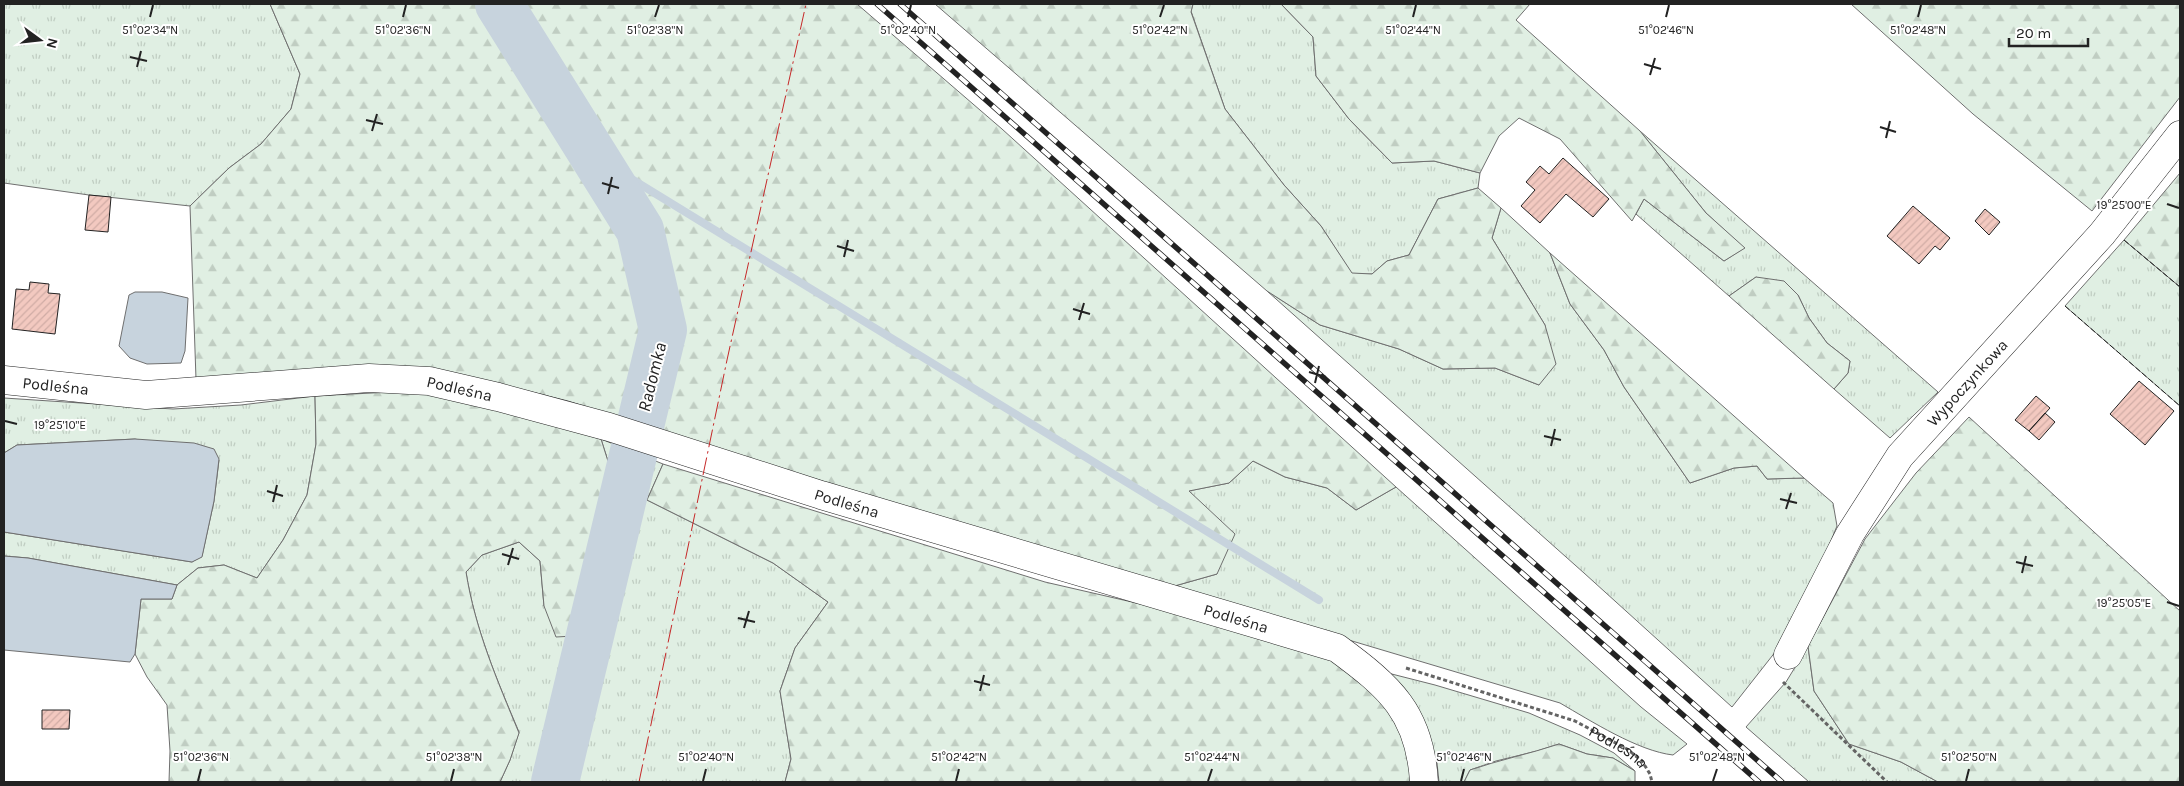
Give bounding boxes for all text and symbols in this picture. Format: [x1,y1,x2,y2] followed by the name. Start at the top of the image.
[15,15,65,65] north arrow
[2009,15,2088,47] scale bar
[122,23,178,37] text: 51°02'34"N
[375,23,431,37] text: 51°02'36"N
[627,23,683,37] text: 51°02'38"N
[880,23,936,37] text: 51°02'40"N
[1132,23,1188,37] text: 51°02'42"N
[1385,23,1441,37] text: 51°02'44"N
[1638,23,1694,37] text: 51°02'46"N
[1890,23,1946,37] text: 51°02'48"N
[2016,24,2051,42] text: 20 m
[43,36,62,50] text: N
[2096,198,2152,212] text: 19°25'00"E
[1923,335,2012,430] street label: Wypoczynkowa
[633,340,671,414] water label: Radomka
[425,372,494,405] street label: Podleśna
[22,373,90,399] street label: Podleśna
[34,418,86,432] text: 19°25'10"E
[812,485,881,522] street label: Podleśna
[2097,596,2151,610] text: 19°25'05"E
[1201,600,1271,637] street label: Podleśna
[1586,721,1653,771] street label: Podleśna
[173,750,229,764] text: 51°02'36"N
[426,750,482,764] text: 51°02'38"N
[678,750,734,764] text: 51°02'40"N
[931,750,987,764] text: 51°02'42"N
[1184,750,1240,764] text: 51°02'44"N
[1436,750,1492,764] text: 51°02'46"N
[1689,750,1745,764] text: 51°02'48"N
[1941,750,1997,764] text: 51°02'50"N

